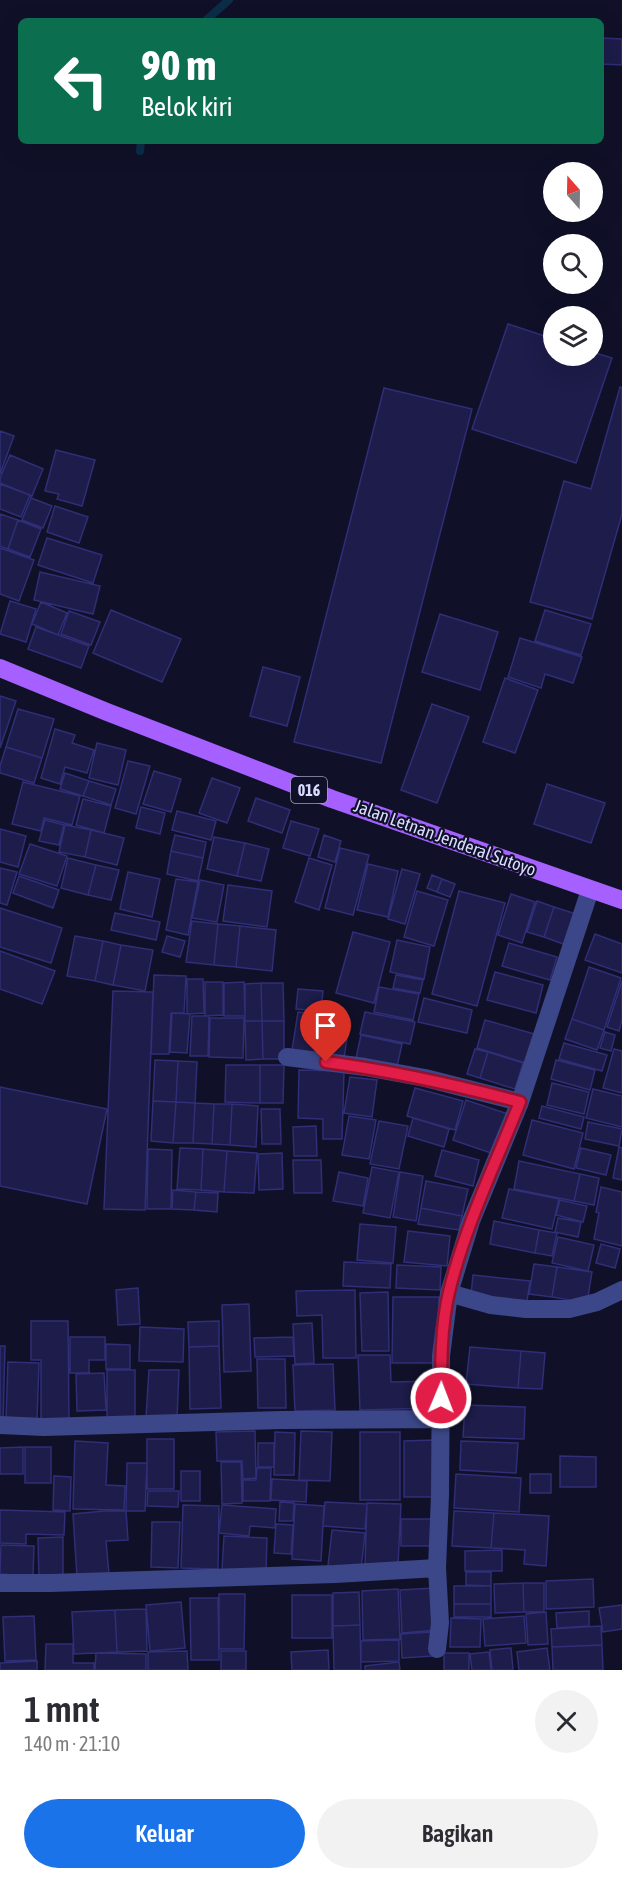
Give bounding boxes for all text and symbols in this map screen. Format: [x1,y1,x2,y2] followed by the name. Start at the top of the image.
[141,41,216,89] text: 90 m
[42,42,120,120] icon: left
[141,91,233,122] text: Belok kiri
[543,162,603,222] north arrow
[543,162,603,366] map controls
[543,234,603,294] button: search
[543,306,603,366] button: layers
[291,777,327,803] road number: 016
[351,795,539,880] street label: Jalan Letnan Jenderal Sutoyo
[300,1000,351,1062] pin
[309,1009,342,1042] icon: arrive
[409,1366,473,1430] position arrow
[24,1688,100,1730] text: 1 mnt
[535,1690,598,1753] button: close
[24,1732,120,1755] text: 140 m · 21:10
[24,1799,305,1868] button: Keluar
[317,1799,598,1868] button: Bagikan

